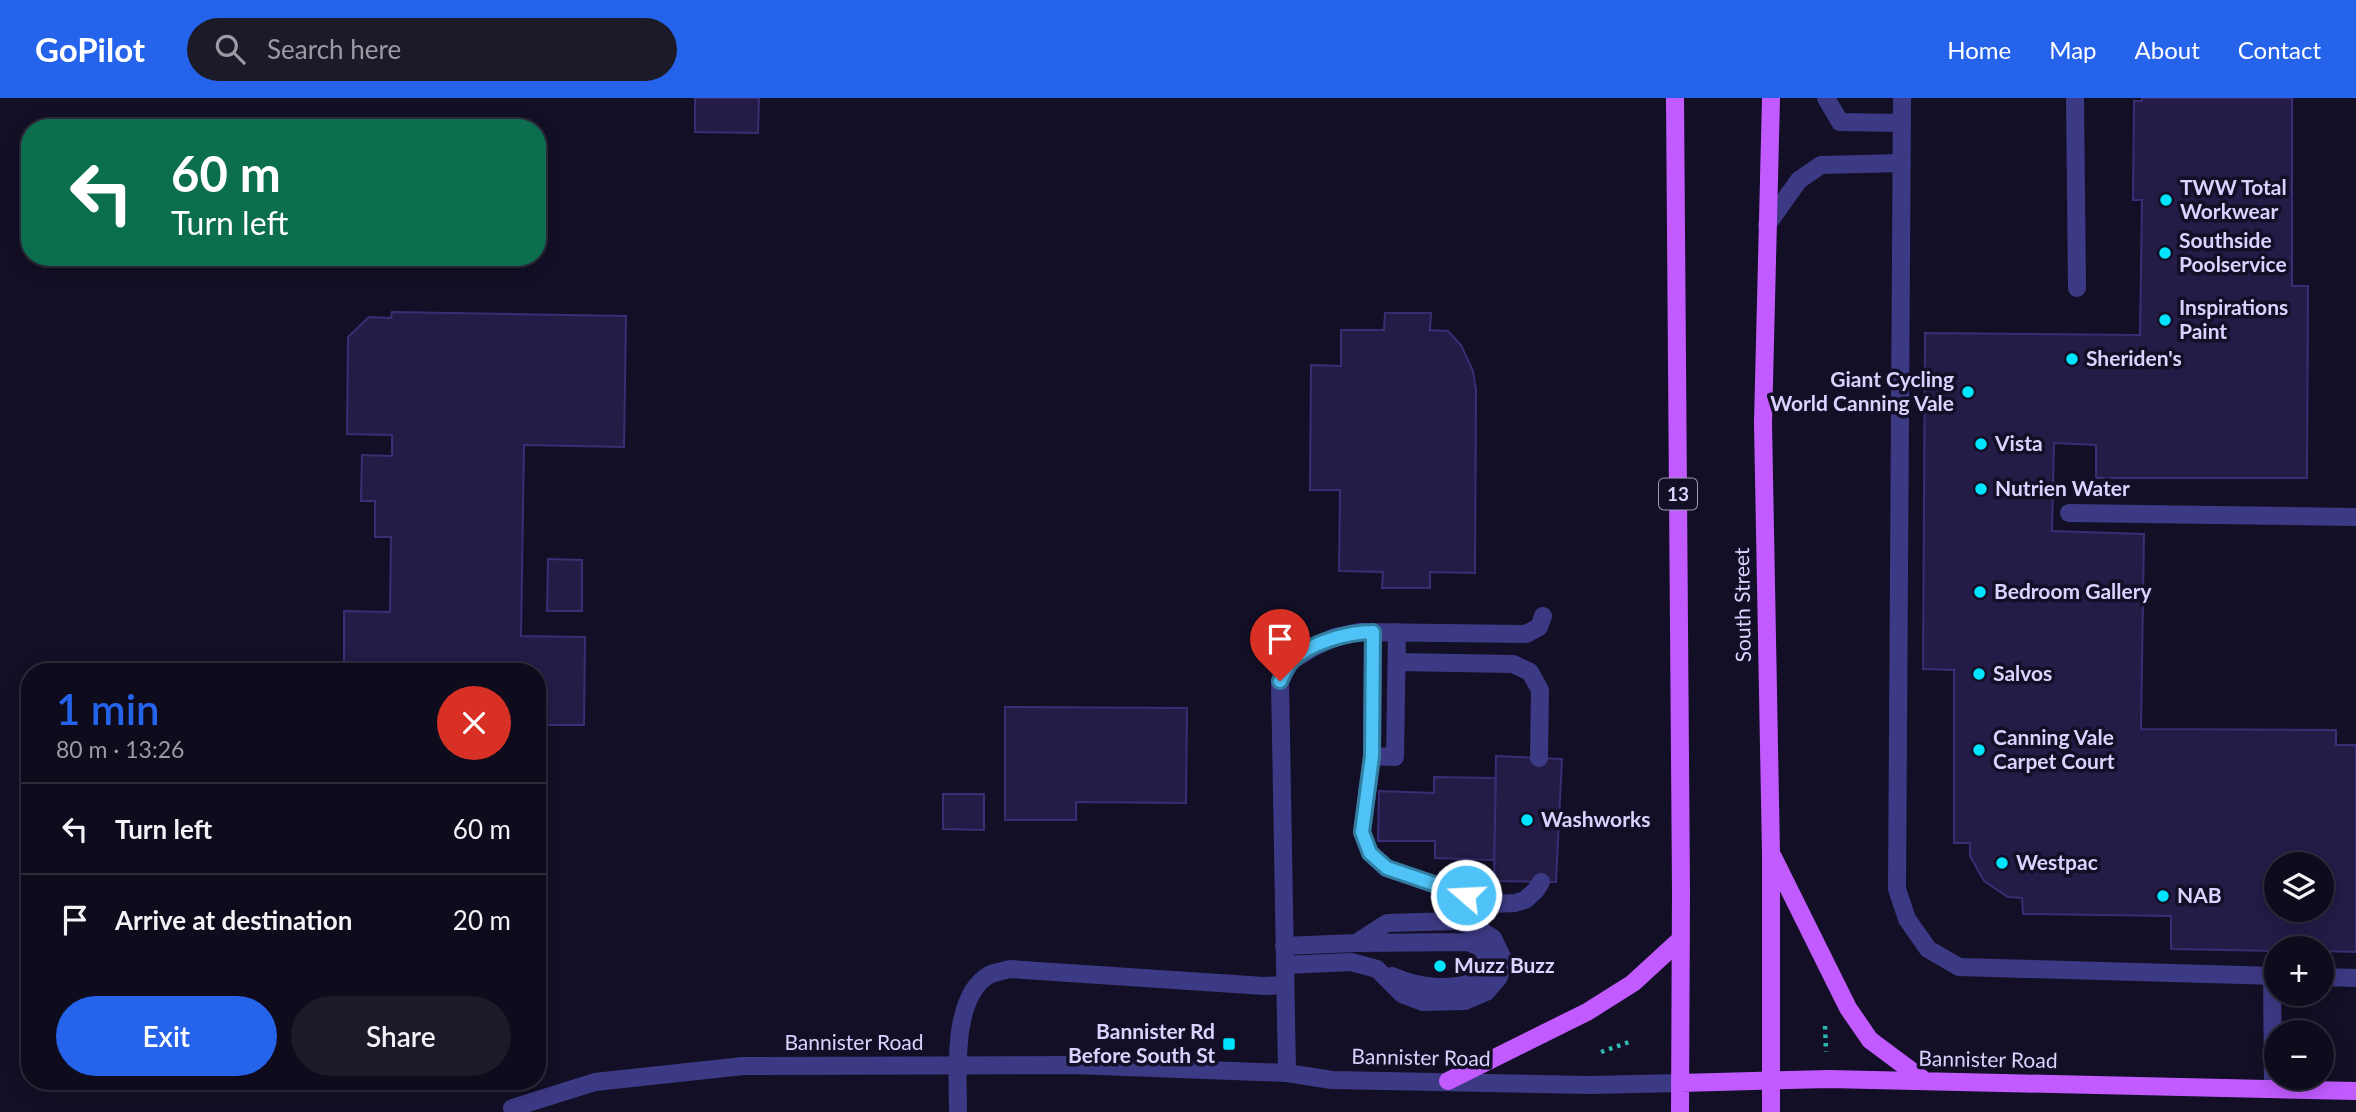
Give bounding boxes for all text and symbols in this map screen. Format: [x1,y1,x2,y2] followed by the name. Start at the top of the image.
[187,18,677,81] search box
[35,29,145,69] text: GoPilot
[211,30,249,68] icon: search
[267,33,401,65] text: Search here
[1947,35,2011,64] text: Home
[2049,35,2097,64] text: Map
[2135,35,2200,64] text: About
[2238,35,2321,64] text: Contact
[171,144,281,202] text: 60 m
[56,147,147,238] icon: left
[2180,174,2287,223] place label: TWW Total Workwear
[2158,192,2174,208] marker: TWW Total Workwear
[171,203,288,242] text: Turn left
[2179,227,2287,276] place label: Southside Poolservice
[2157,245,2173,261] marker: Southside Poolservice
[2179,294,2288,343] place label: Inspirations Paint
[2157,312,2173,328] marker: Inspirations Paint
[2086,345,2182,370] place label: Sheriden's
[2064,351,2080,367] marker: Sheriden's
[1770,366,1954,415] place label: Giant Cycling World Canning Vale
[1960,384,1976,400] marker: Giant Cycling World Canning Vale
[1994,430,2043,455] place label: Vista
[1973,436,1989,452] marker: Vista
[1995,475,2130,500] place label: Nutrien Water
[1659,478,1697,510] road number: 13
[1973,481,1989,497] marker: Nutrien Water
[1728,547,1755,663] street label: South Street
[1994,578,2153,603] place label: Bedroom Gallery
[1972,584,1988,600] marker: Bedroom Gallery
[1250,609,1310,681] pin
[1261,620,1299,658] icon: arrive
[1993,660,2052,685] place label: Salvos
[1971,666,1987,682] marker: Salvos
[56,684,160,734] text: 1 min
[437,686,511,760] button: close
[1993,724,2115,773] place label: Canning Vale Carpet Court
[56,735,184,763] text: 80 m · 13:26
[1971,742,1987,758] marker: Canning Vale Carpet Court
[1541,806,1650,831] place label: Washworks
[56,810,94,848] icon: left
[1519,812,1535,828] marker: Washworks
[115,813,212,845] text: Turn left
[453,813,511,845] text: 60 m
[2016,849,2098,874] place label: Westpac
[2264,852,2334,1090] map controls
[2264,852,2334,922] button: layers
[1994,855,2010,871] marker: Westpac
[1429,858,1503,932] position arrow
[2177,882,2222,907] place label: NAB
[2155,888,2171,904] marker: NAB
[56,901,94,939] icon: arrive
[115,904,352,936] text: Arrive at destination
[453,904,511,936] text: 20 m
[2264,936,2334,1006] button: +
[1454,952,1555,977] place label: Muzz Buzz
[1432,958,1448,974] marker: Muzz Buzz
[56,996,277,1076] button: Exit
[291,996,511,1076] button: Share
[1068,1018,1215,1067] place label: Bannister Rd Before South St
[2264,1020,2334,1090] button: −
[784,1029,924,1054] street label: Bannister Road
[1221,1036,1237,1052] marker: Bannister Rd Before South St
[1351,1043,1491,1070] street label: Bannister Road
[1918,1045,2058,1072] street label: Bannister Road

